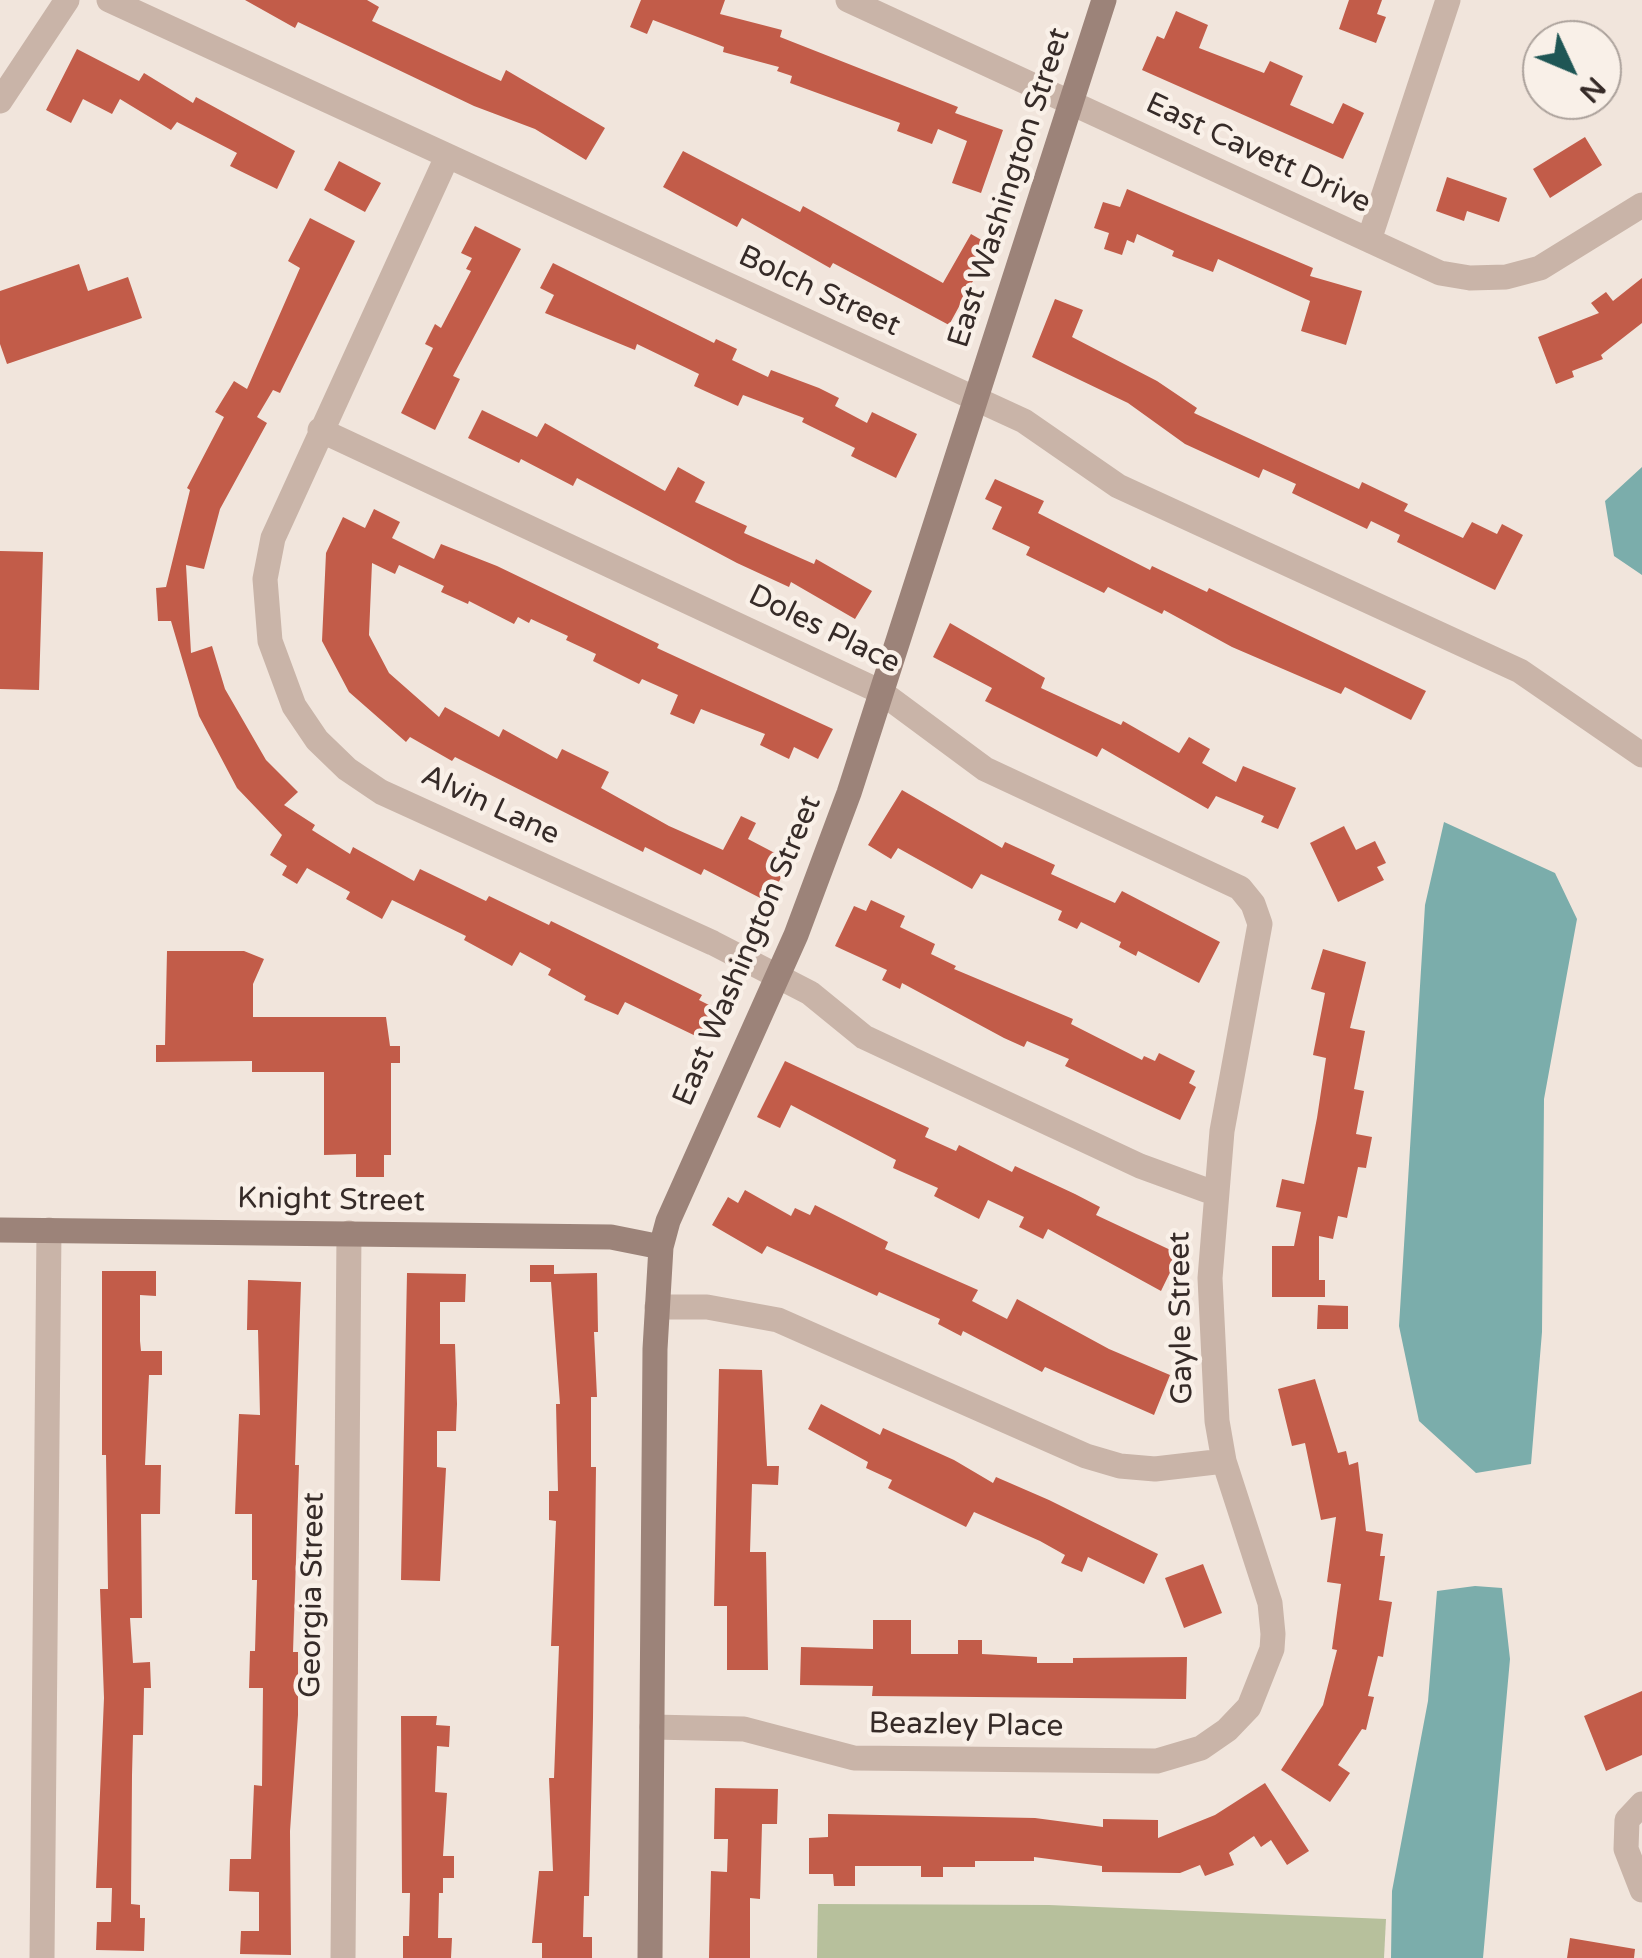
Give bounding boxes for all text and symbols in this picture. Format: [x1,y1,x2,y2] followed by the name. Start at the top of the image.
[1522,20,1622,120] north arrow
[941,24,1079,352] street label: East Washington Street
[1572,70,1612,109] text: N
[1140,86,1376,222] street label: East Cavett Drive
[732,239,906,345] street label: Bolch Street
[742,578,906,682] street label: Doles Place
[415,758,565,854] street label: Alvin Lane
[666,790,830,1112] street label: East Washington Street
[237,1181,425,1221] street label: Knight Street
[1162,1231,1202,1405] street label: Gayle Street
[293,1492,333,1698] street label: Georgia Street
[868,1706,1064,1746] street label: Beazley Place

